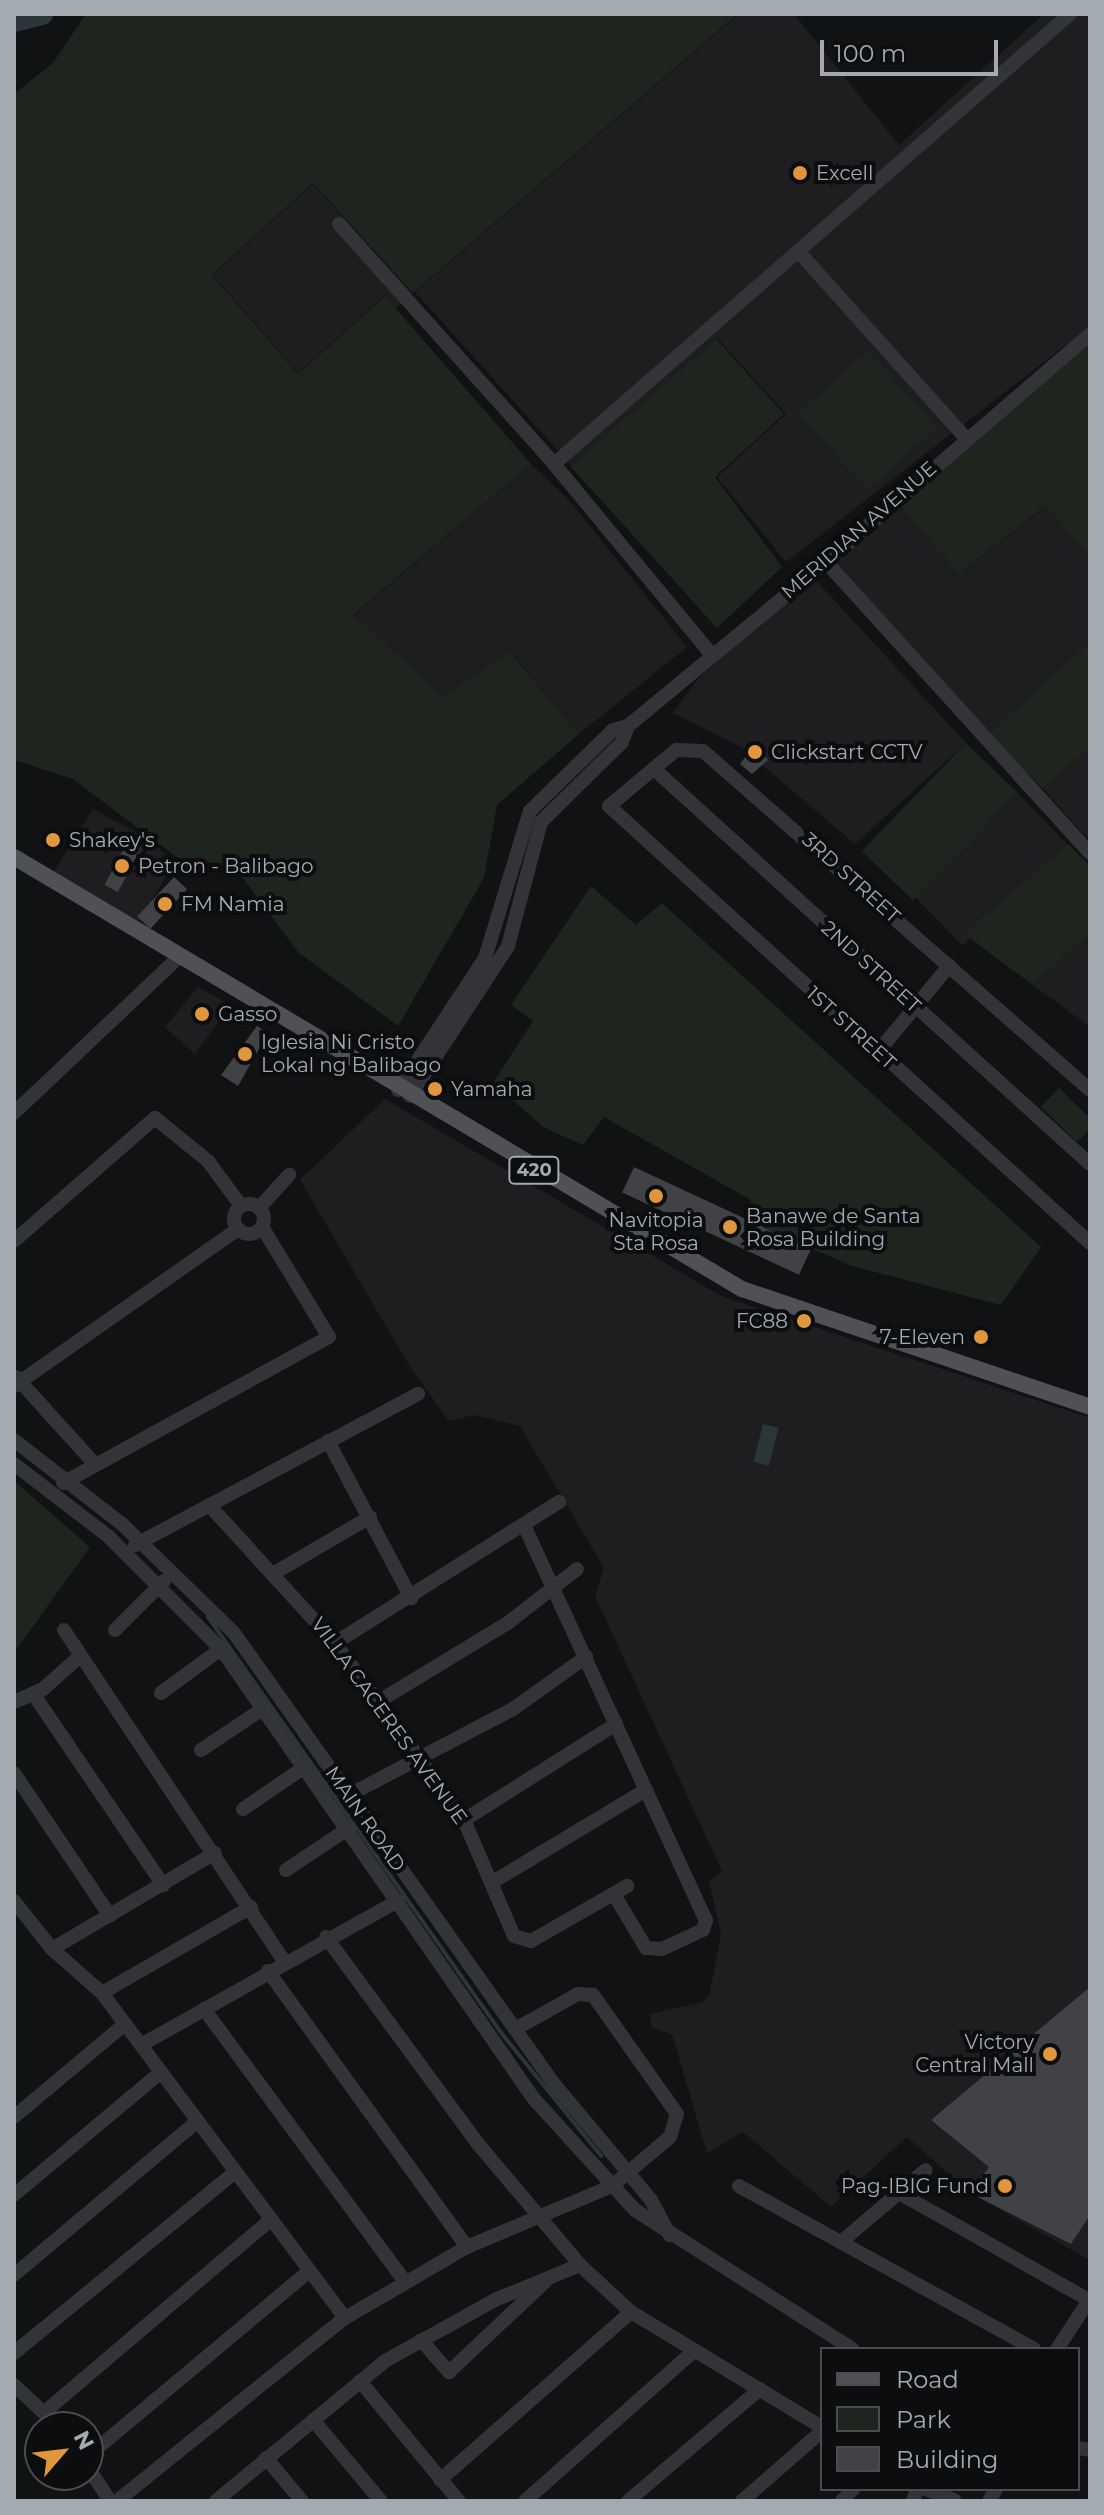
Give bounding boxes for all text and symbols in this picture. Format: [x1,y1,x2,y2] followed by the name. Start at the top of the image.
[824,24,1002,74] scale bar
[834,39,906,68] text: 100 m
[816,161,873,185] place label: Excell
[791,164,809,182] marker: Excell
[777,456,941,604] street label: MERIDIAN AVENUE
[771,740,922,764] place label: Clickstart CCTV
[746,743,764,761] marker: Clickstart CCTV
[69,828,155,852] place label: Shakey's
[797,828,905,928] street label: 3RD STREET
[44,831,62,849] marker: Shakey's
[138,854,313,878] place label: Petron - Balibago
[113,857,131,875] marker: Petron - Balibago
[181,892,284,916] place label: FM Namia
[156,895,174,913] marker: FM Namia
[816,916,926,1018] street label: 2ND STREET
[801,982,901,1074] street label: 1ST STREET
[218,1002,277,1026] place label: Gasso
[193,1005,211,1023] marker: Gasso
[261,1030,441,1077] place label: Iglesia Ni Cristo Lokal ng Balibago
[236,1045,254,1063] marker: Iglesia Ni Cristo Lokal ng Balibago
[451,1077,533,1101] place label: Yamaha
[426,1080,444,1098] marker: Yamaha
[508,1156,560,1184] road number: 420
[647,1187,665,1205] marker: Navitopia Sta Rosa
[746,1204,921,1251] place label: Banawe de Santa Rosa Building
[609,1208,703,1255] place label: Navitopia Sta Rosa
[721,1218,739,1236] marker: Banawe de Santa Rosa Building
[736,1309,788,1333] place label: FC88
[795,1312,813,1330] marker: FC88
[880,1325,965,1349] place label: 7-Eleven
[972,1328,990,1346] marker: 7-Eleven
[306,1613,472,1829] street label: VILLA CACERES AVENUE
[320,1762,410,1876] street label: MAIN ROAD
[915,2030,1034,2077] place label: Victory Central Mall
[1041,2045,1059,2063] marker: Victory Central Mall
[841,2174,989,2198] place label: Pag-IBIG Fund
[996,2177,1014,2195] marker: Pag-IBIG Fund
[820,2347,1080,2491] legend
[896,2365,959,2394] text: Road
[896,2405,951,2434] text: Park
[24,2411,104,2491] north arrow
[68,2426,100,2455] text: N
[896,2445,999,2474] text: Building

